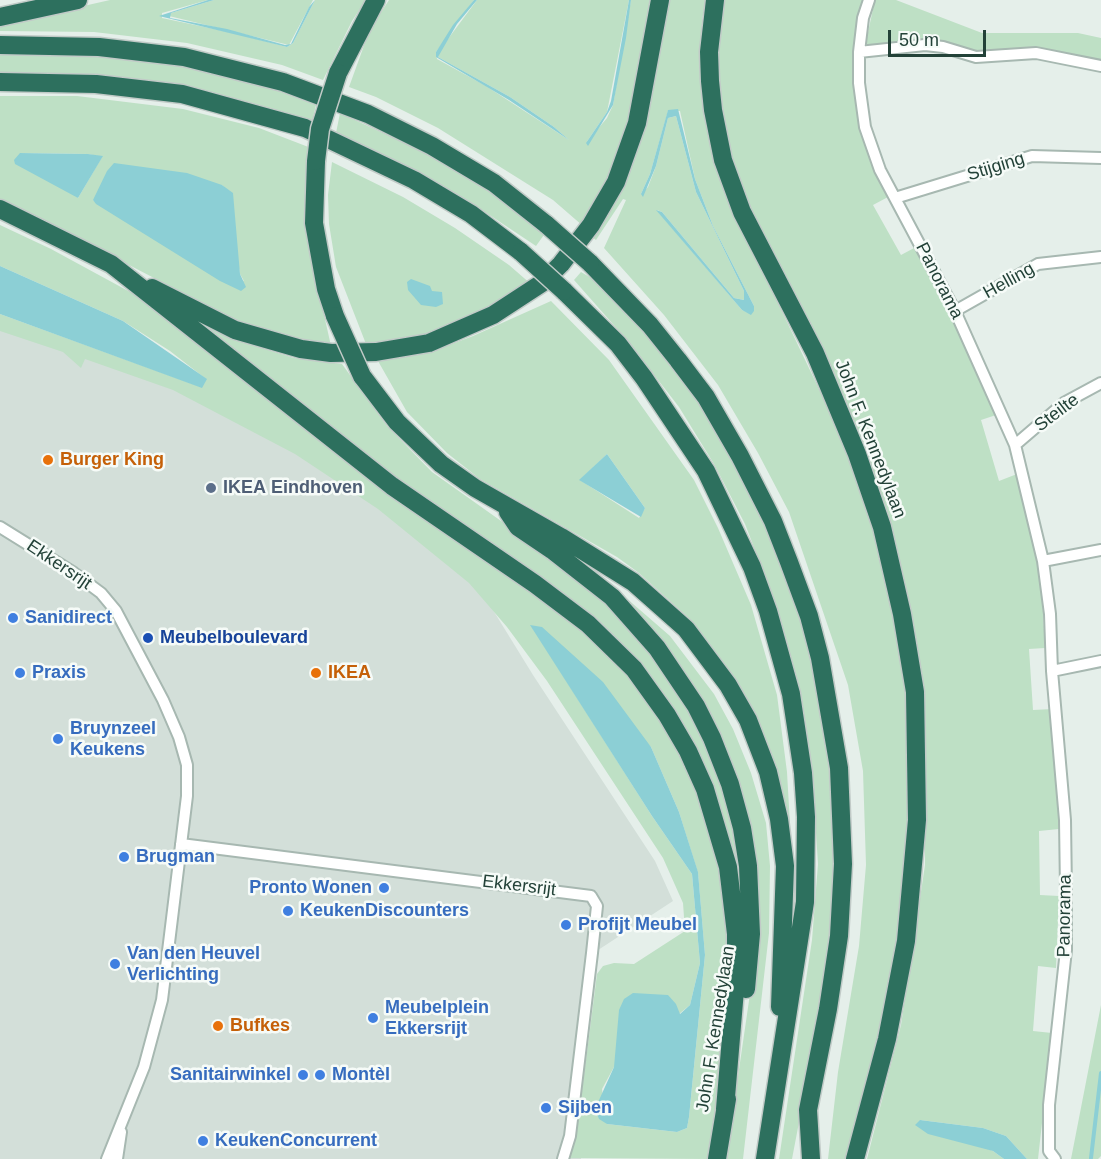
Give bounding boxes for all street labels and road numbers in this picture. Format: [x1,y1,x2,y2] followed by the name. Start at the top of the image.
[965,148,1027,186] street label: Stijging
[911,239,967,323] street label: Panorama
[980,258,1038,304] street label: Helling
[830,357,910,521] street label: John F. Kennedylaan
[1031,389,1083,437] street label: Steilte
[22,535,96,595] street label: Ekkersrijt
[481,871,557,901] street label: Ekkersrijt
[1053,874,1077,958] street label: Panorama
[692,944,740,1114] street label: John F. Kennedylaan

